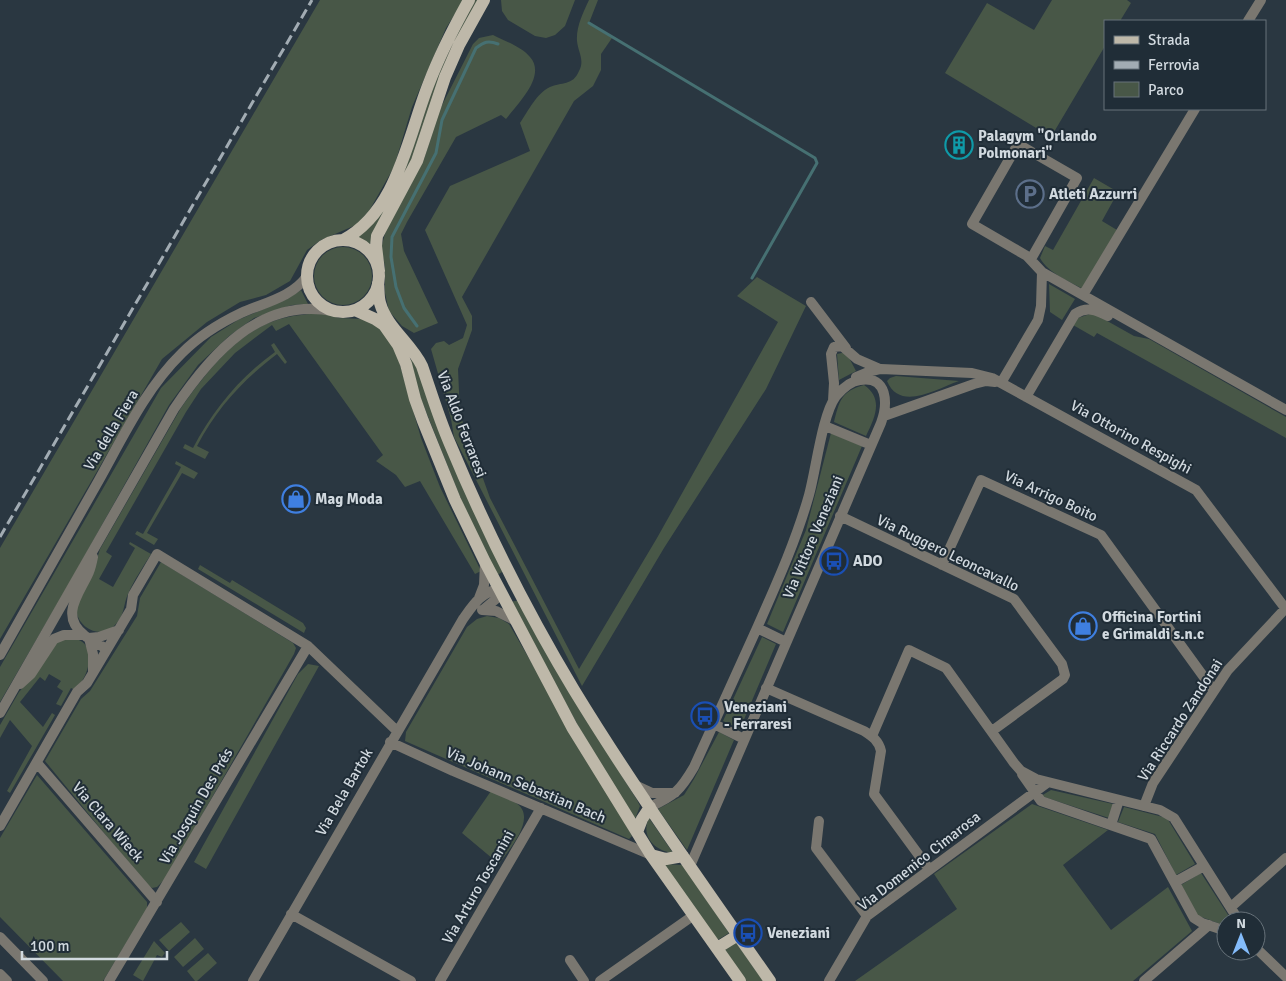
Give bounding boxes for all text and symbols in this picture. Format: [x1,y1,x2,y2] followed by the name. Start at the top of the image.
[1104,20,1266,110] legend
[1148,31,1190,49] text: Strada
[1148,56,1200,74] text: Ferrovia
[1148,81,1184,99] text: Parco
[978,127,1097,162] place label: Palagym "Orlando Polmonari"
[944,130,974,160] building icon: Palagym "Orlando Polmonari"
[1015,179,1045,209] parking icon: Atleti Azzurri
[1049,185,1137,203] place label: Atleti Azzurri
[433,368,491,480] street label: Via Aldo Ferraresi
[80,386,142,474] street label: Via della Fiera
[1067,396,1195,478] street label: Via Ottorino Respighi
[1001,467,1101,526] street label: Via Arrigo Boito
[779,473,847,601] street label: Via Vittore Veneziani
[281,484,311,514] shop icon: Mag Moda
[315,490,383,508] place label: Mag Moda
[874,511,1022,595] street label: Via Ruggero Leoncavallo
[819,546,849,576] bus stop icon: ADO
[853,552,883,570] place label: ADO
[1102,608,1204,643] place label: Officina Fortini e Grimaldi s.n.c
[1068,611,1098,641] shop icon: Officina Fortini e Grimaldi s.n.c
[1134,655,1226,785] street label: Via Riccardo Zandonai
[724,698,792,733] place label: Veneziani - Ferraresi
[690,701,720,731] bus stop icon: Veneziani - Ferraresi
[443,743,609,827] street label: Via Johann Sebastian Bach
[155,744,237,867] street label: Via Josquin Des Prés
[312,744,377,839] street label: Via Bela Bartok
[68,778,148,866] street label: Via Clara Wieck
[854,807,984,915] street label: Via Domenico Cimarosa
[438,827,518,947] street label: Via Arturo Toscanini
[1216,911,1266,961] north arrow
[1236,915,1246,932] text: N
[733,918,763,948] bus stop icon: Veneziani
[767,924,830,942] place label: Veneziani
[22,928,168,960] scale bar
[30,937,70,955] text: 100 m

